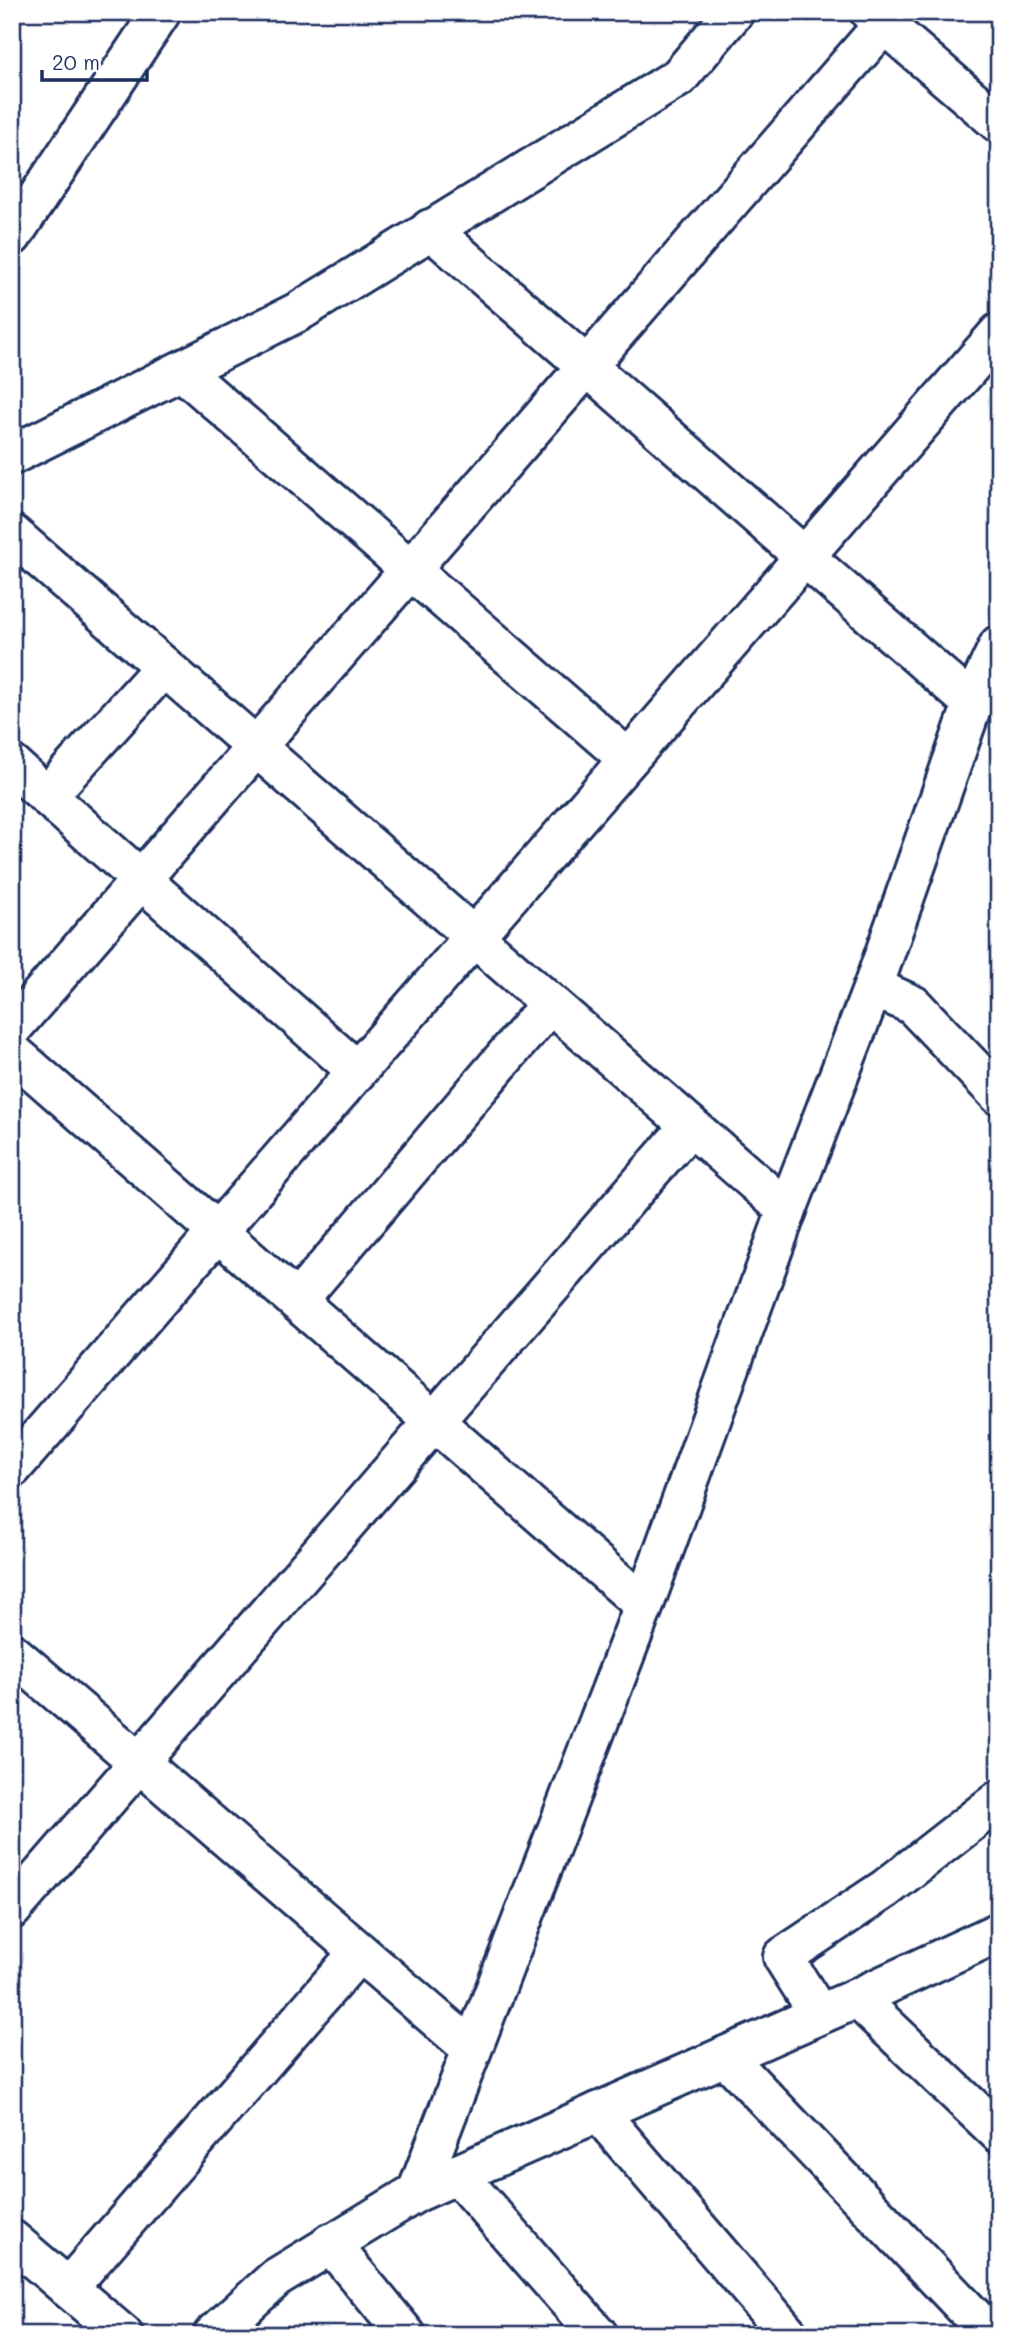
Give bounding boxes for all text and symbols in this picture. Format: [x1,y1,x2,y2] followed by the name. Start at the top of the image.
[42,38,147,82] scale bar
[52,48,100,75] text: 20 m

